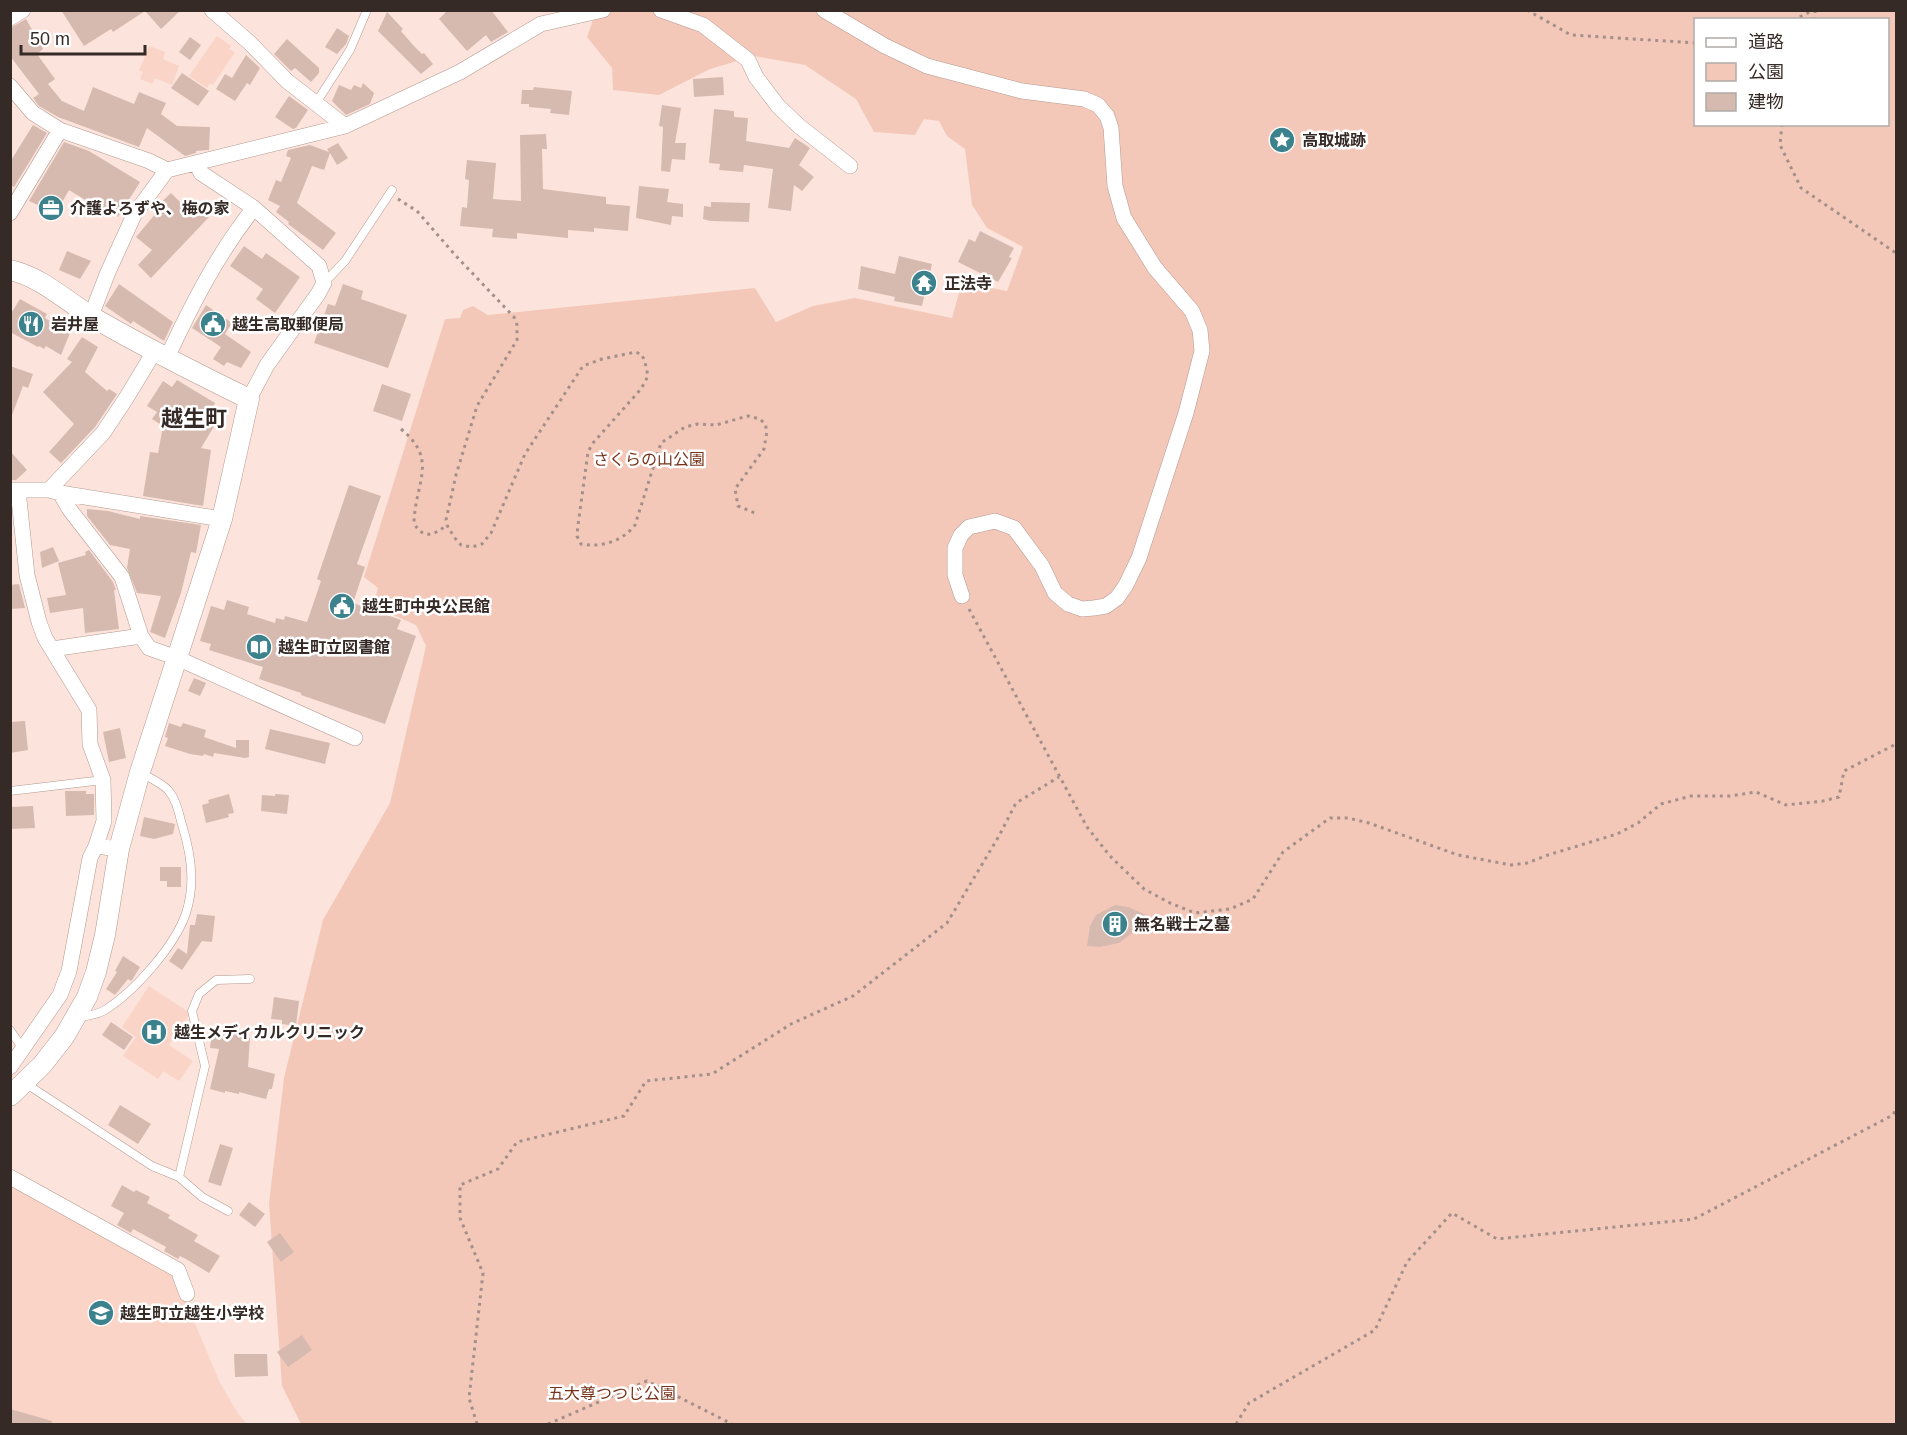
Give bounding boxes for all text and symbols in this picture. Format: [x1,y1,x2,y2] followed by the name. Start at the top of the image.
[21,18,146,56] scale bar
[1694,18,1889,126] legend
[30,29,70,49] text: 50 m
[1748,32,1784,52] text: 道路
[1748,62,1784,82] text: 公園
[1748,92,1784,112] text: 建物
[1267,125,1297,155] place icon: 高取城跡
[1302,131,1366,149] place label: 高取城跡
[36,193,66,223] office icon: 介護よろずや、梅の家
[70,200,230,217] place label: 介護よろずや、梅の家
[909,268,939,298] temple icon: 正法寺
[944,275,992,292] place label: 正法寺
[16,309,46,339] restaurant icon: 岩井屋
[198,309,228,339] public building icon: 越生高取郵便局
[51,315,99,333] place label: 岩井屋
[232,315,344,333] place label: 越生高取郵便局
[161,406,227,431] district label: 越生町
[593,451,705,468] park label: さくらの山公園
[327,591,357,621] public building icon: 越生町中央公民館
[362,597,490,615] place label: 越生町中央公民館
[244,632,274,662] library icon: 越生町立図書館
[278,638,390,656] place label: 越生町立図書館
[1100,909,1130,939] building icon: 無名戦士之墓
[1134,915,1230,933] place label: 無名戦士之墓
[139,1017,169,1047] hospital icon: 越生メディカルクリニック
[174,1023,365,1041] place label: 越生メディカルクリニック
[86,1298,116,1328] school or university icon: 越生町立越生小学校
[120,1304,264,1322] place label: 越生町立越生小学校
[548,1385,676,1402] park label: 五大尊つつじ公園

